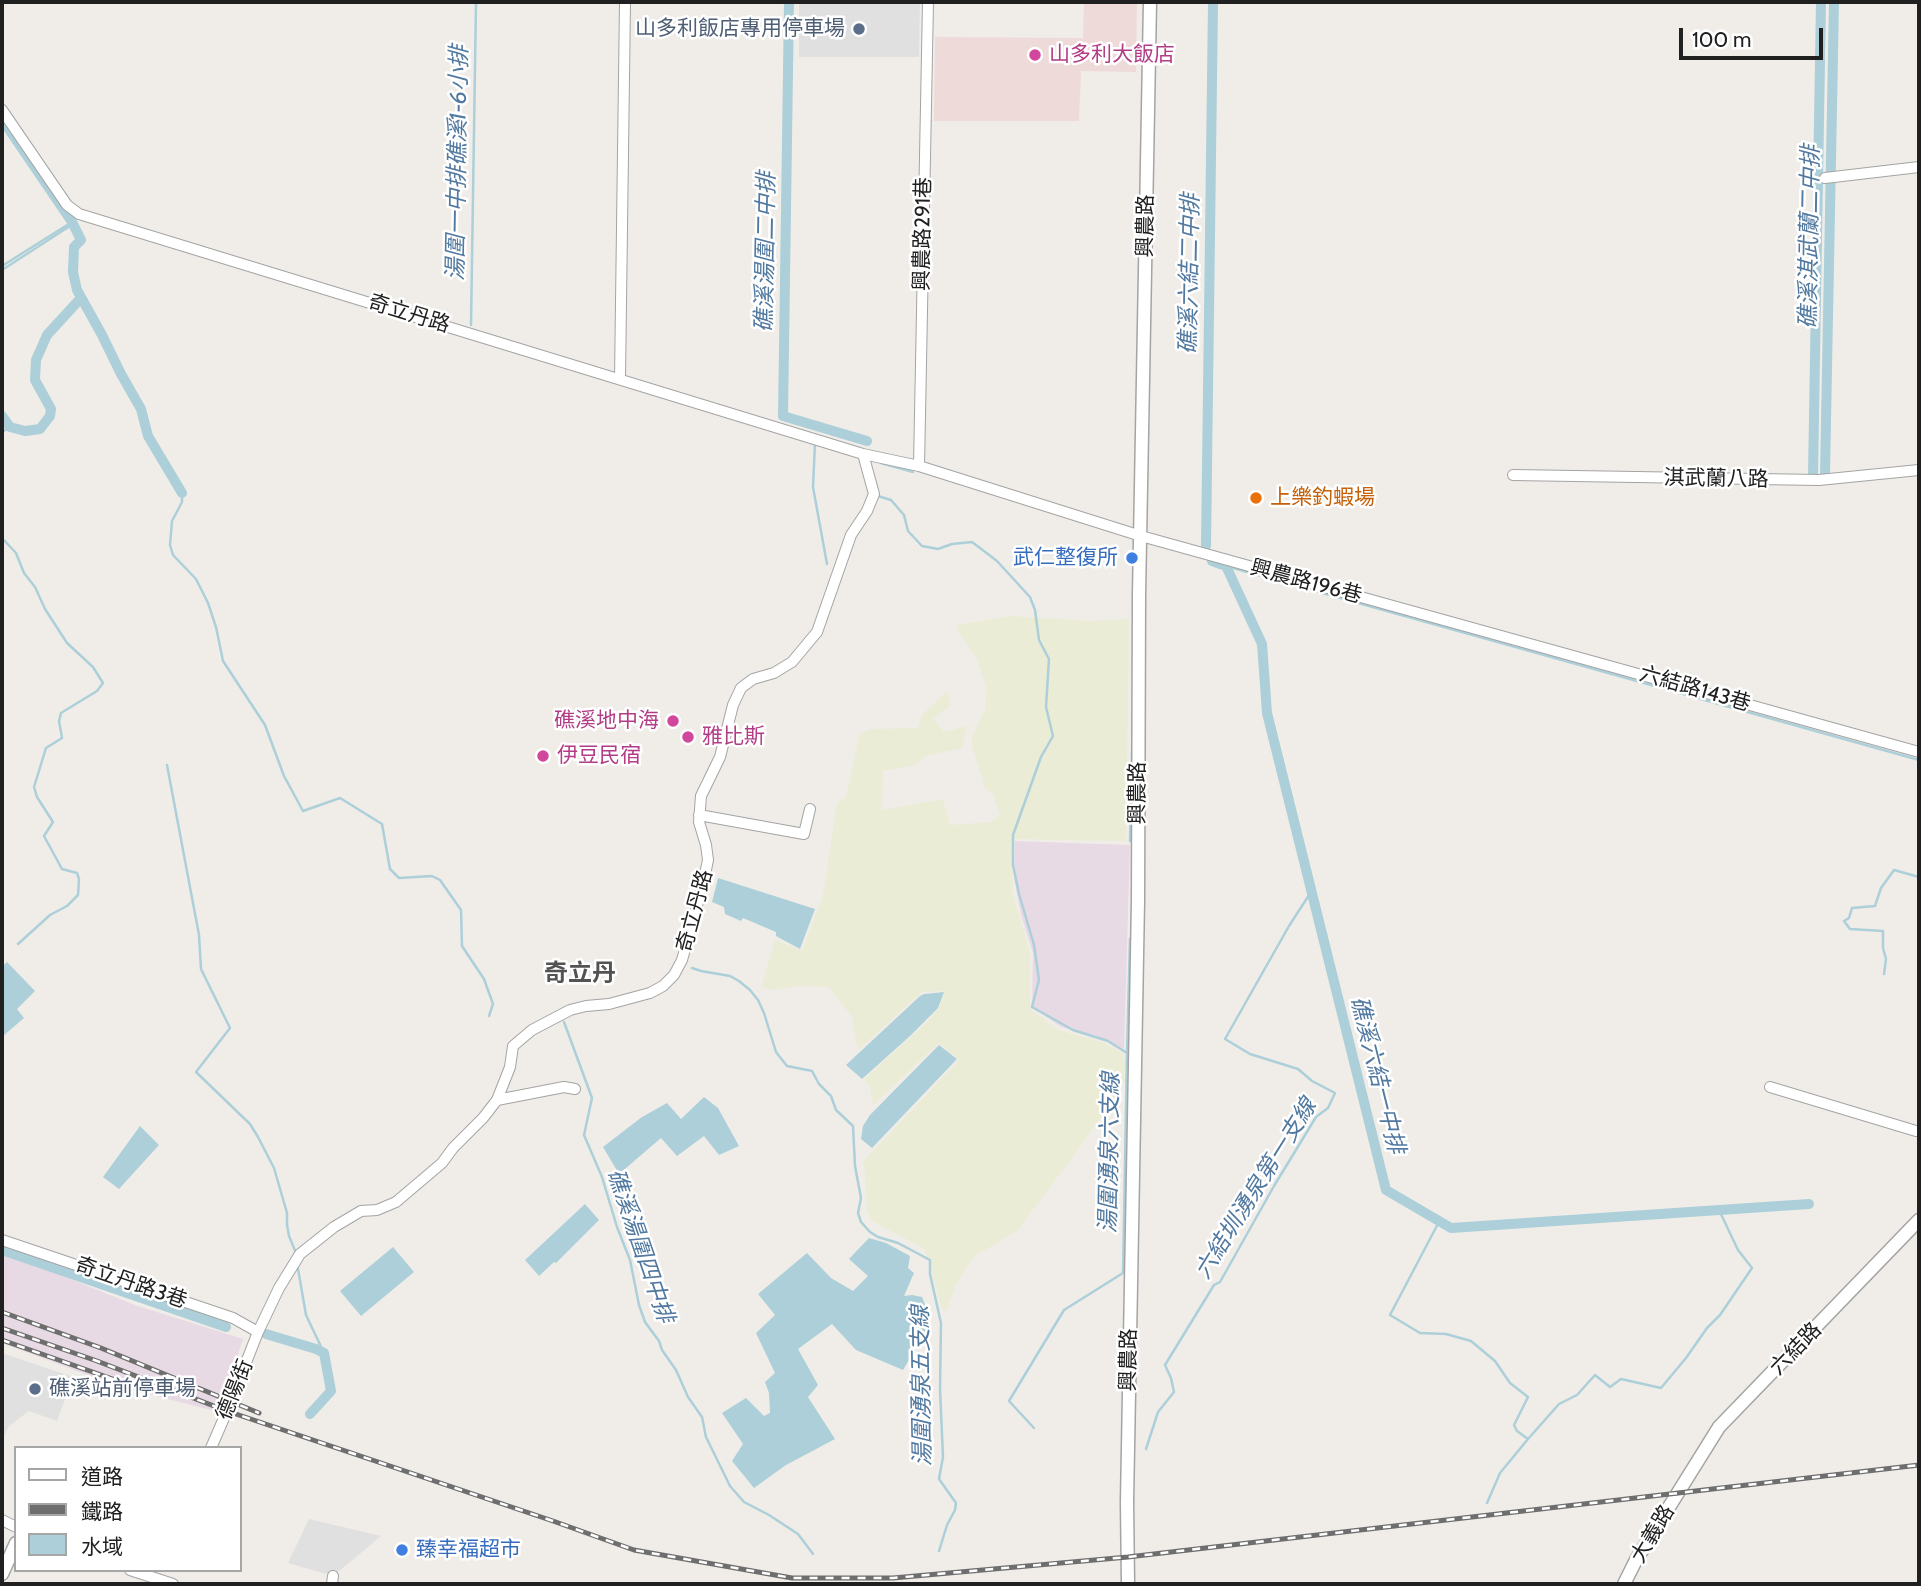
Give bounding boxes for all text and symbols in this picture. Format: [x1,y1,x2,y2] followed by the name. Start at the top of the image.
[1683,14,1826,58] scale bar
[635,16,845,42] place label: 山多利飯店專用停車場
[851,21,867,37] marker: 山多利飯店專用停車場
[1692,27,1751,52] text: 100 m
[1049,42,1175,68] place label: 山多利大飯店
[442,45,474,281] water label: 湯圍一中排礁溪1-6小排
[1027,47,1043,63] marker: 山多利大飯店
[1795,145,1825,329] water label: 礁溪淇武蘭二中排
[751,171,781,333] water label: 礁溪湯圍二中排
[909,177,937,291] street label: 興農路291巷
[1175,193,1205,355] water label: 礁溪六結二中排
[1133,194,1159,258] street label: 興農路
[365,290,453,338] street label: 奇立丹路
[1663,465,1769,493] street label: 淇武蘭八路
[1270,485,1375,511] place label: 上樂釣蝦場
[1248,490,1264,506] marker: 上樂釣蝦場
[1013,545,1118,571] place label: 武仁整復所
[1124,550,1140,566] marker: 武仁整復所
[1247,555,1365,609] street label: 興農路196巷
[1637,661,1753,717] street label: 六結路143巷
[554,708,659,734] place label: 礁溪地中海
[665,713,681,729] marker: 礁溪地中海
[702,724,765,750] place label: 雅比斯
[680,729,696,745] marker: 雅比斯
[557,743,641,769] place label: 伊豆民宿
[535,748,551,764] marker: 伊豆民宿
[1125,762,1151,824] street label: 興農路
[672,867,718,955] street label: 奇立丹路
[544,960,616,988] district label: 奇立丹
[1344,994,1410,1156] water label: 礁溪六結一中排
[1095,1072,1125,1234] water label: 湯圍湧泉六支線
[1189,1094,1323,1284] water label: 六結圳湧泉第一支線
[601,1165,679,1327] water label: 礁溪湯圍四中排
[72,1252,190,1314] street label: 奇立丹路3巷
[907,1305,937,1467] water label: 湯圍湧泉五支線
[1765,1318,1827,1380] street label: 六結路
[1116,1328,1142,1392] street label: 興農路
[212,1356,258,1424] street label: 德陽街
[49,1376,196,1402] place label: 礁溪站前停車場
[27,1381,43,1397] marker: 礁溪站前停車場
[14,1446,242,1572] legend
[81,1464,123,1489] text: 道路
[81,1499,123,1524] text: 鐵路
[1626,1501,1680,1567] street label: 大義路
[81,1534,123,1559] text: 水域
[416,1537,521,1563] place label: 臻幸福超市
[394,1542,410,1558] marker: 臻幸福超市

